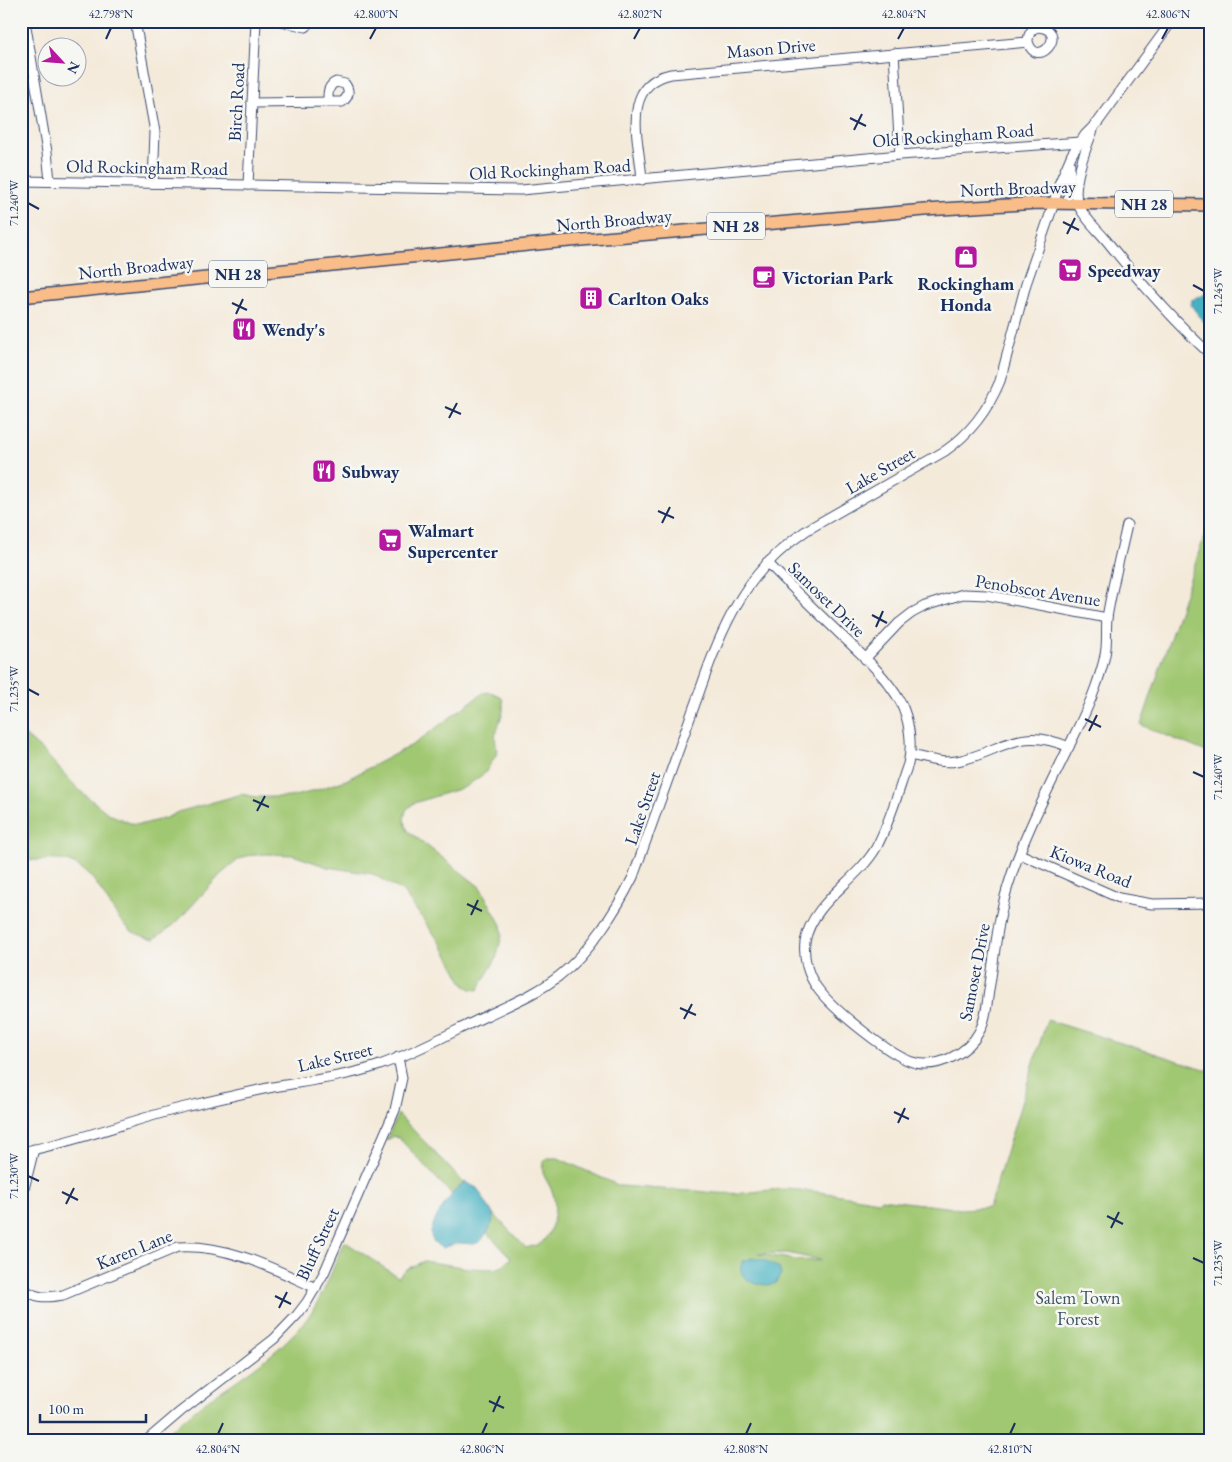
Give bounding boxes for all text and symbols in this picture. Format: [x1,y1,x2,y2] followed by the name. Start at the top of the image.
[89,6,134,22] text: 42.798°N
[354,6,399,22] text: 42.800°N
[618,6,663,22] text: 42.802°N
[882,6,927,22] text: 42.804°N
[1146,6,1191,22] text: 42.806°N
[726,33,816,63] street label: Mason Drive
[38,38,88,88] north arrow
[63,59,84,77] text: N
[222,61,250,142] street label: Birch Road
[872,118,1035,152] street label: Old Rockingham Road
[469,153,632,185] street label: Old Rockingham Road
[66,154,229,180] street label: Old Rockingham Road
[960,174,1077,202] street label: North Broadway
[6,179,22,226] text: 71.240°W
[1115,190,1173,218] road number: NH 28
[555,203,673,237] street label: North Broadway
[707,212,765,240] road number: NH 28
[953,244,979,270] shop icon: Rockingham Honda
[77,249,195,285] street label: North Broadway
[1057,257,1083,283] supermarket icon: Speedway
[1088,259,1161,282] place label: Speedway
[209,260,267,288] road number: NH 28
[751,264,777,290] cafe icon: Victorian Park
[782,266,895,289] place label: Victorian Park
[1210,267,1226,314] text: 71.245°W
[918,272,1015,316] place label: Rockingham Honda
[578,285,604,311] building icon: Carlton Oaks
[608,287,709,310] place label: Carlton Oaks
[231,316,257,342] restaurant icon: Wendy's
[262,318,325,341] place label: Wendy's
[841,441,919,499] street label: Lake Street
[311,458,337,484] restaurant icon: Subway
[342,460,400,483] place label: Subway
[408,519,498,563] place label: Walmart Supercenter
[377,527,403,553] supermarket icon: Walmart Supercenter
[783,556,871,642] street label: Samoset Drive
[974,569,1102,611] street label: Penobscot Avenue
[6,665,22,712] text: 71.235°W
[1210,753,1226,800] text: 71.240°W
[619,768,665,848] street label: Lake Street
[1047,839,1136,893] street label: Kiowa Road
[953,921,995,1023] street label: Samoset Drive
[295,1037,375,1077] street label: Lake Street
[6,1152,22,1199] text: 71.230°W
[290,1204,344,1284] street label: Bluff Street
[93,1223,175,1275] street label: Karen Lane
[1210,1239,1226,1286] text: 71.235°W
[1035,1286,1121,1330] park label: Salem Town Forest
[40,1392,146,1424] scale bar
[48,1399,85,1418] text: 100 m
[196,1441,241,1457] text: 42.804°N
[460,1441,505,1457] text: 42.806°N
[724,1441,769,1457] text: 42.808°N
[988,1441,1033,1457] text: 42.810°N

